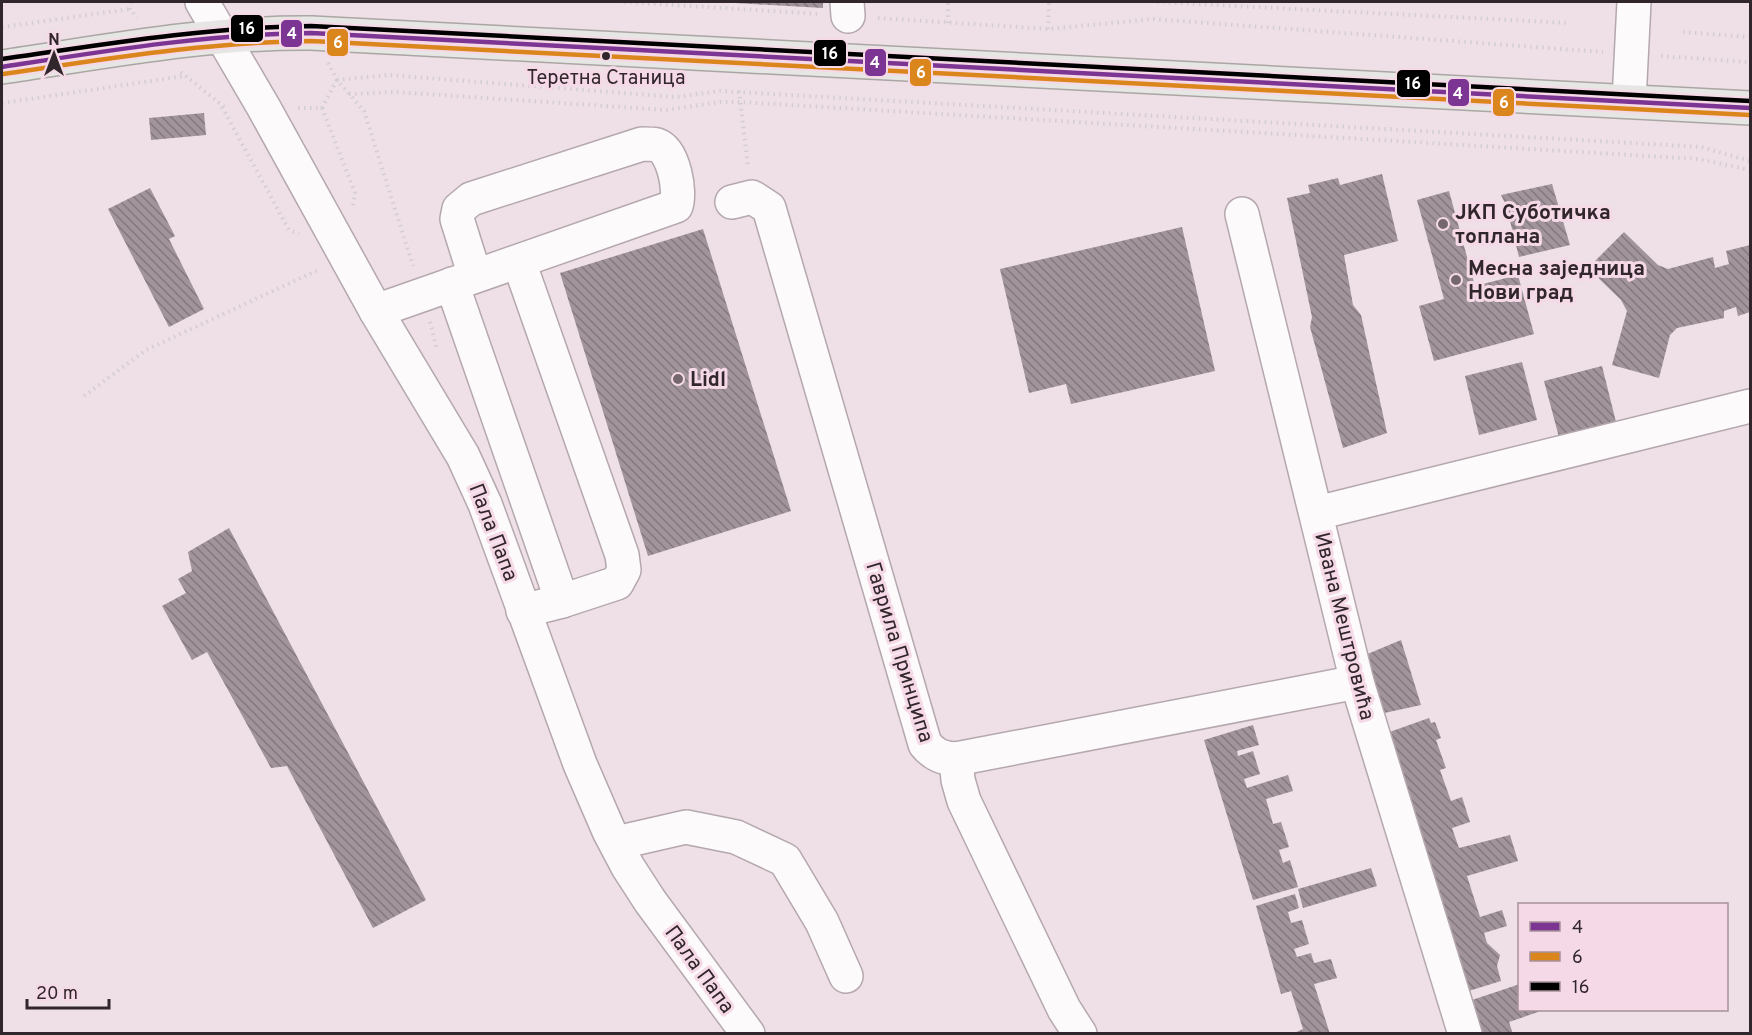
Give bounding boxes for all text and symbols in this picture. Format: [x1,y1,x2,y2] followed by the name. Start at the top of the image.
[230,14,264,43] line badge: 16
[280,19,303,48] line badge: 4
[239,20,255,40] text: 16
[24,24,84,84] north arrow
[287,25,297,45] text: 4
[326,28,349,57] line badge: 6
[48,31,60,51] text: N
[333,34,343,54] text: 6
[813,39,847,67] line badge: 16
[822,45,838,65] text: 16
[864,48,887,77] line badge: 4
[600,50,612,62] marker: Теретна Станица
[870,54,880,74] text: 4
[909,58,932,87] line badge: 6
[916,64,926,84] text: 6
[527,66,685,92] place label: Теретна Станица
[1396,69,1431,98] line badge: 16
[1405,75,1421,95] text: 16
[1447,78,1470,107] line badge: 4
[1453,85,1463,105] text: 4
[1492,88,1515,117] line badge: 6
[1499,94,1509,114] text: 6
[1455,200,1611,251] place label: ЈКП Суботичка топлана
[1436,217,1450,231] marker: ЈКП Суботичка топлана
[1468,256,1645,307] place label: Месна заједница Нови град
[1449,273,1463,287] marker: Месна заједница Нови град
[690,367,726,394] place label: Lidl
[671,372,685,386] marker: Lidl
[462,480,524,585] street label: Пала Папа
[1307,530,1380,723] street label: Ивана Мештровића
[858,559,939,746] street label: Гаврила Принципа
[1518,903,1728,1011] legend
[1572,917,1583,940] text: 4
[658,920,740,1019] street label: Пала Папа
[1572,947,1583,970] text: 6
[27,972,110,1010] scale bar
[1572,977,1589,1000] text: 16
[36,983,78,1006] text: 20 m

